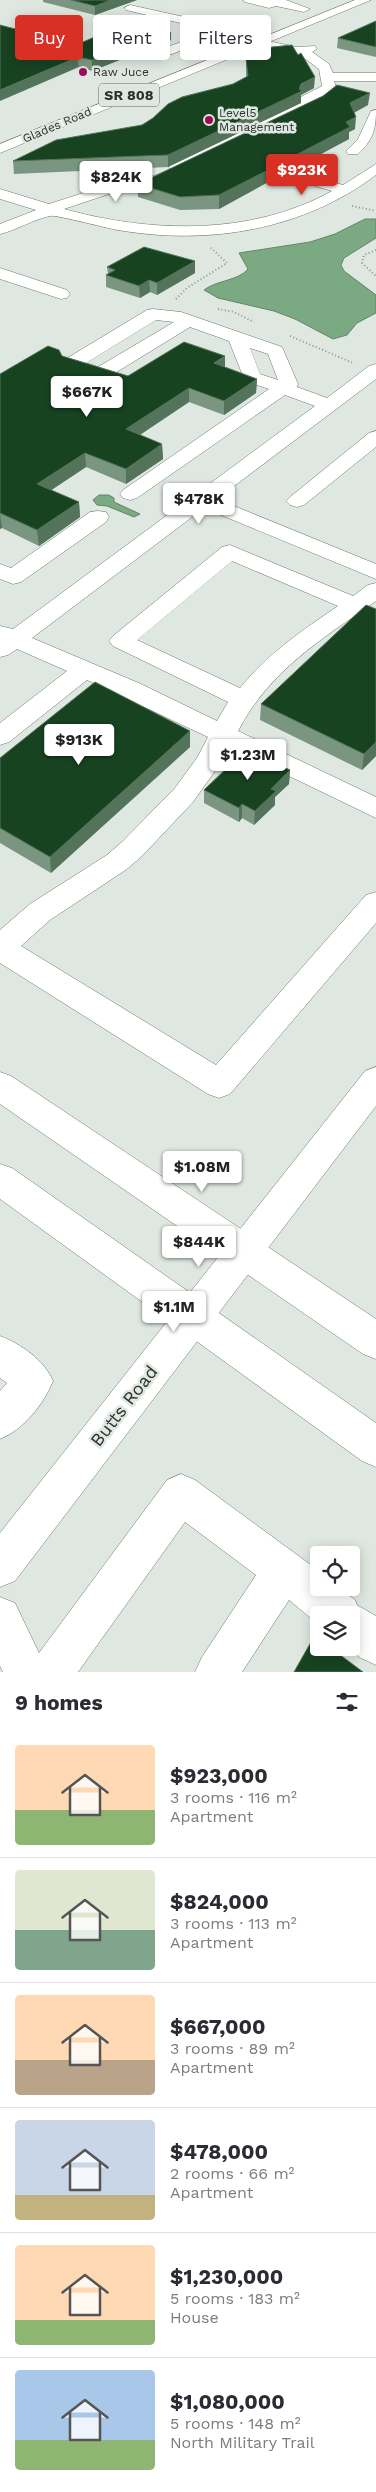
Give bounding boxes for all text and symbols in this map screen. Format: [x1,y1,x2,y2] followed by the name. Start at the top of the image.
[15,15,83,60] chip: Buy
[93,15,170,60] chip: Rent
[180,15,271,60] chip: Filters
[93,65,149,79] place label: Raw Juce
[77,66,89,78] marker: Raw Juce
[99,84,159,106] road number: SR 808
[21,104,93,146] street label: Glades Road
[219,106,294,134] place label: Level5 Management
[203,114,215,126] marker: Level5 Management
[267,154,337,196] pin: $923K
[81,160,151,203] pin: $824K
[277,160,327,179] text: $923K
[90,167,142,186] text: $824K
[52,376,122,418] pin: $667K
[62,382,112,401] text: $667K
[164,482,234,525] pin: $478K
[174,489,224,508] text: $478K
[44,724,114,766] pin: $913K
[55,730,103,749] text: $913K
[207,738,289,781] pin: $1.23M
[220,745,276,764] text: $1.23M
[161,1150,243,1193] pin: $1.08M
[174,1157,230,1176] text: $1.08M
[164,1226,234,1268] pin: $844K
[173,1232,225,1251] text: $844K
[139,1290,209,1333] pin: $1.1M
[153,1297,195,1316] text: $1.1M
[86,1361,162,1450] street label: Butts Road
[310,1546,360,1656] map controls
[310,1546,360,1596] button: locate
[310,1606,360,1656] button: layers
[333,1688,361,1716] icon: filters
[15,1690,103,1715] text: 9 homes
[170,1763,268,1788] text: $923,000
[55,1765,115,1825] icon: home
[170,1788,297,1807] text: 3 rooms · 116 m²
[170,1807,253,1826] text: Apartment
[170,1889,269,1914] text: $824,000
[55,1890,115,1950] icon: home
[170,1914,297,1933] text: 3 rooms · 113 m²
[170,1933,253,1952] text: Apartment
[170,2014,266,2039] text: $667,000
[55,2015,115,2075] icon: home
[170,2039,295,2058] text: 3 rooms · 89 m²
[170,2058,253,2077] text: Apartment
[170,2139,268,2164] text: $478,000
[55,2140,115,2200] icon: home
[170,2164,294,2183] text: 2 rooms · 66 m²
[170,2183,253,2202] text: Apartment
[170,2264,283,2289] text: $1,230,000
[55,2265,115,2325] icon: home
[170,2289,300,2308] text: 5 rooms · 183 m²
[170,2308,219,2327] text: House
[170,2389,285,2414] text: $1,080,000
[55,2390,115,2450] icon: home
[170,2414,301,2433] text: 5 rooms · 148 m²
[170,2433,315,2452] text: North Military Trail

